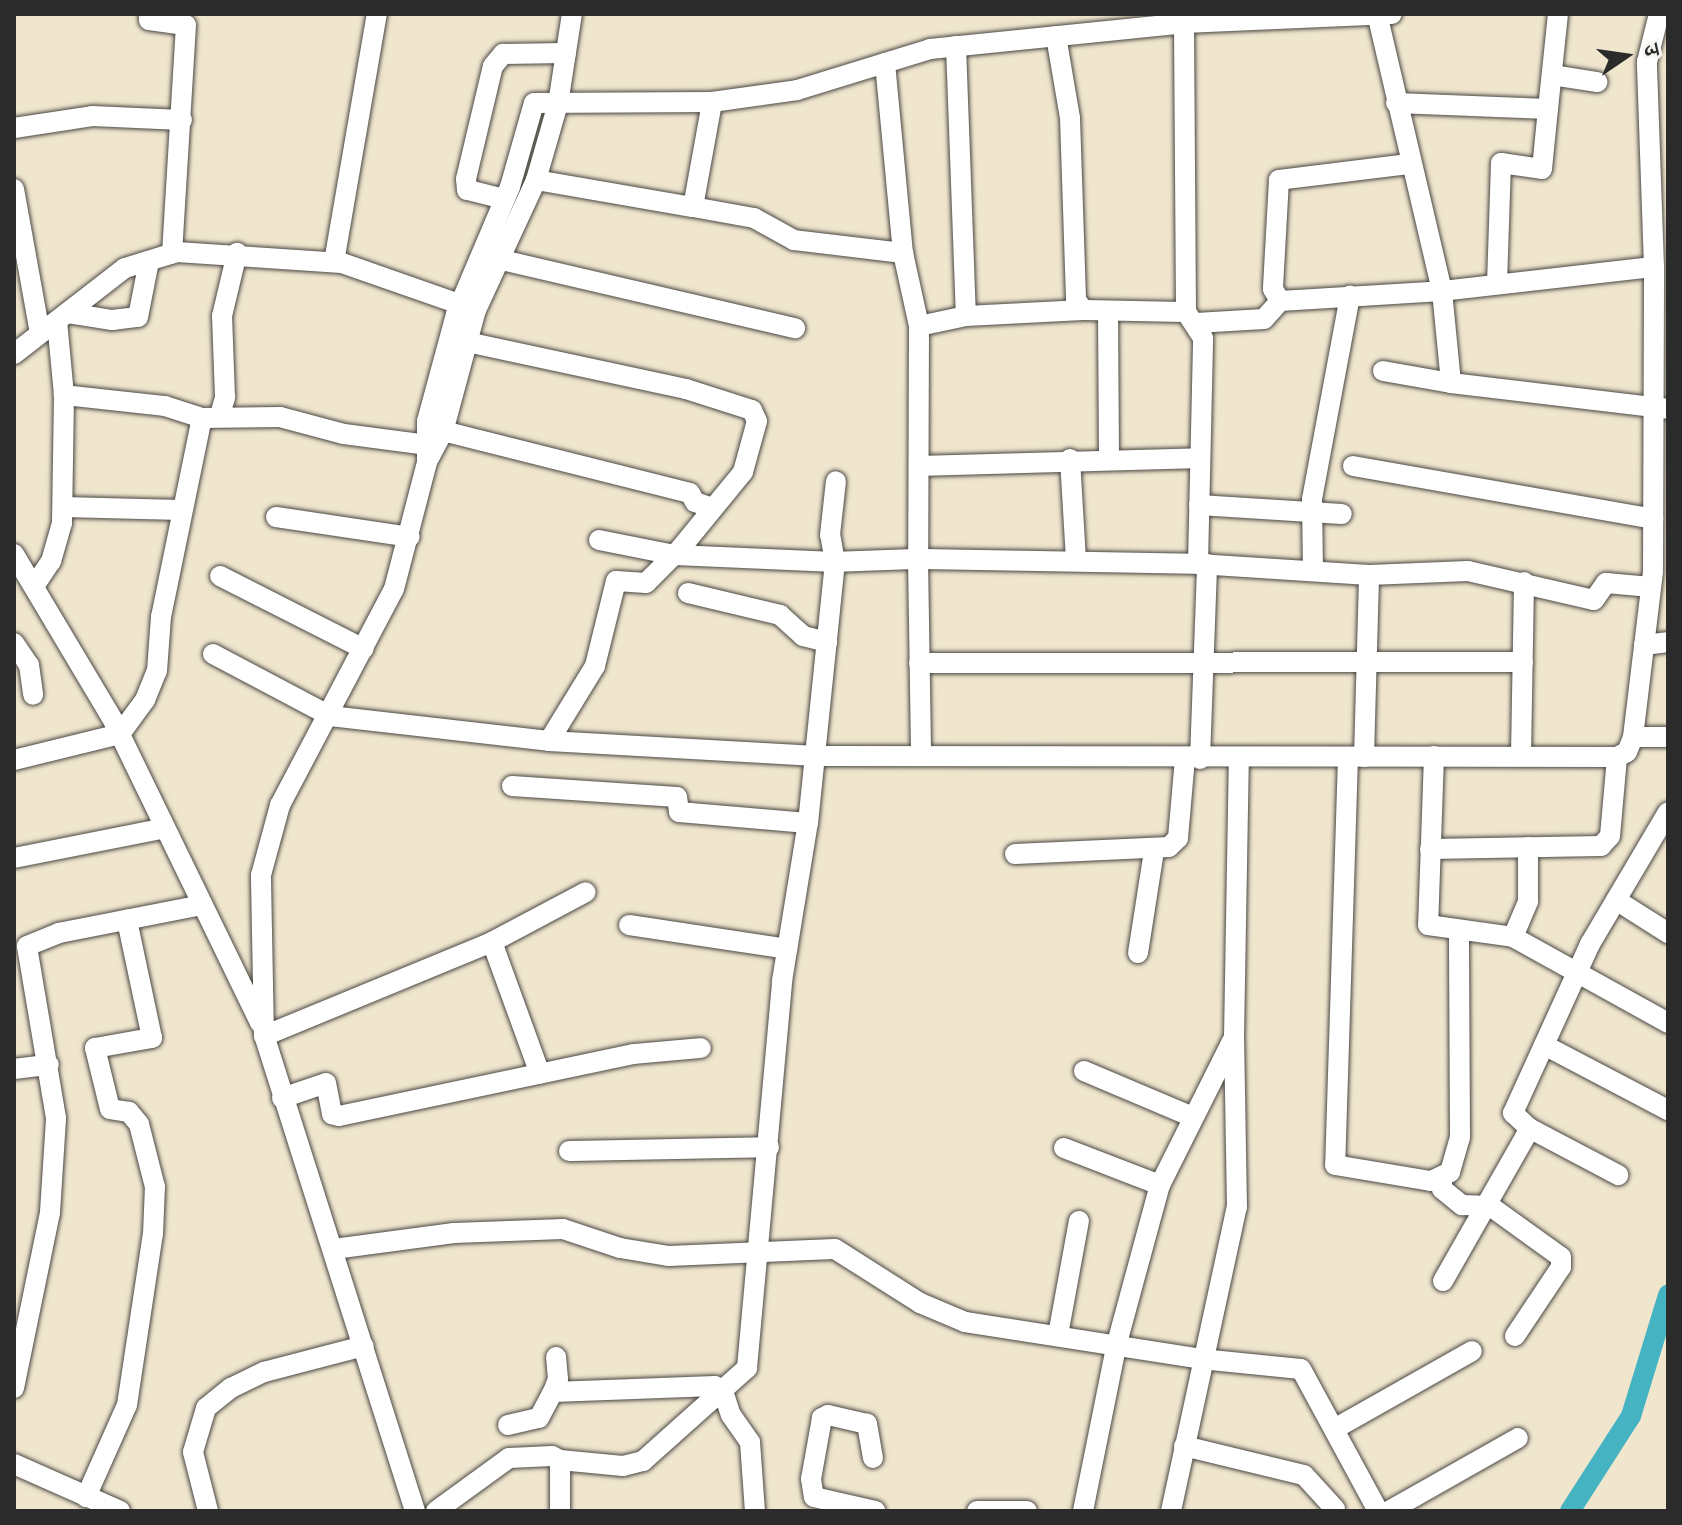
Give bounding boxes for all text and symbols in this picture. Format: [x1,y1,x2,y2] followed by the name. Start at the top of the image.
[1586,16,1666,96] north arrow
[1634,42,1666,59] text: उ

